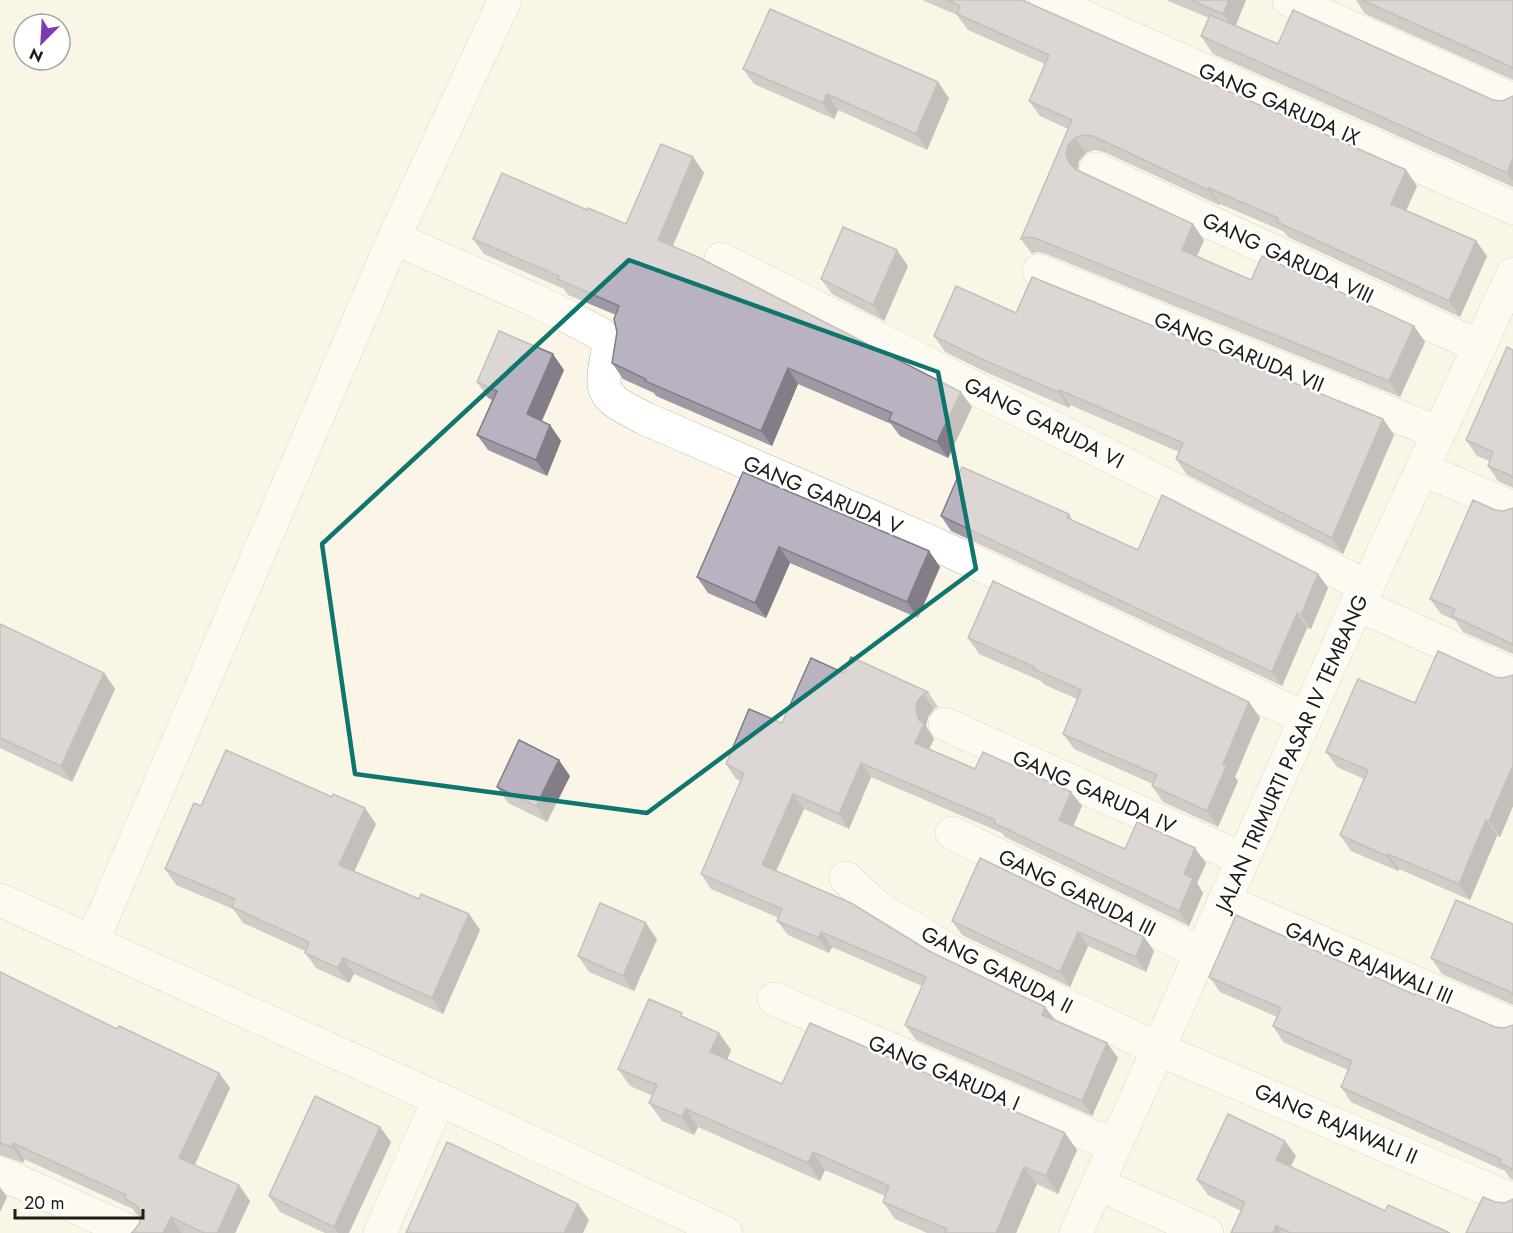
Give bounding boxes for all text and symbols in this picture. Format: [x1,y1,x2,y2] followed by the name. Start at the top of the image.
[12,12,72,72] north arrow
[26,42,47,68] text: N
[1194,55,1365,153] street label: GANG GARUDA IX
[1197,205,1379,311] street label: GANG GARUDA VIII
[1150,304,1328,400] street label: GANG GARUDA VII
[959,370,1129,476] street label: GANG GARUDA VI
[739,448,907,542] street label: GANG GARUDA V
[1207,590,1376,919] street label: JALAN TRIMURTI PASAR IV TEMBANG
[1008,743,1180,841] street label: GANG GARUDA IV
[993,842,1161,944] street label: GANG GARUDA III
[1280,914,1458,1012] street label: GANG RAJAWALI III
[916,919,1078,1021] street label: GANG GARUDA II
[864,1028,1024,1118] street label: GANG GARUDA I
[1250,1076,1422,1172] street label: GANG RAJAWALI II
[15,1182,142,1220] scale bar
[24,1190,64,1216] text: 20 m

